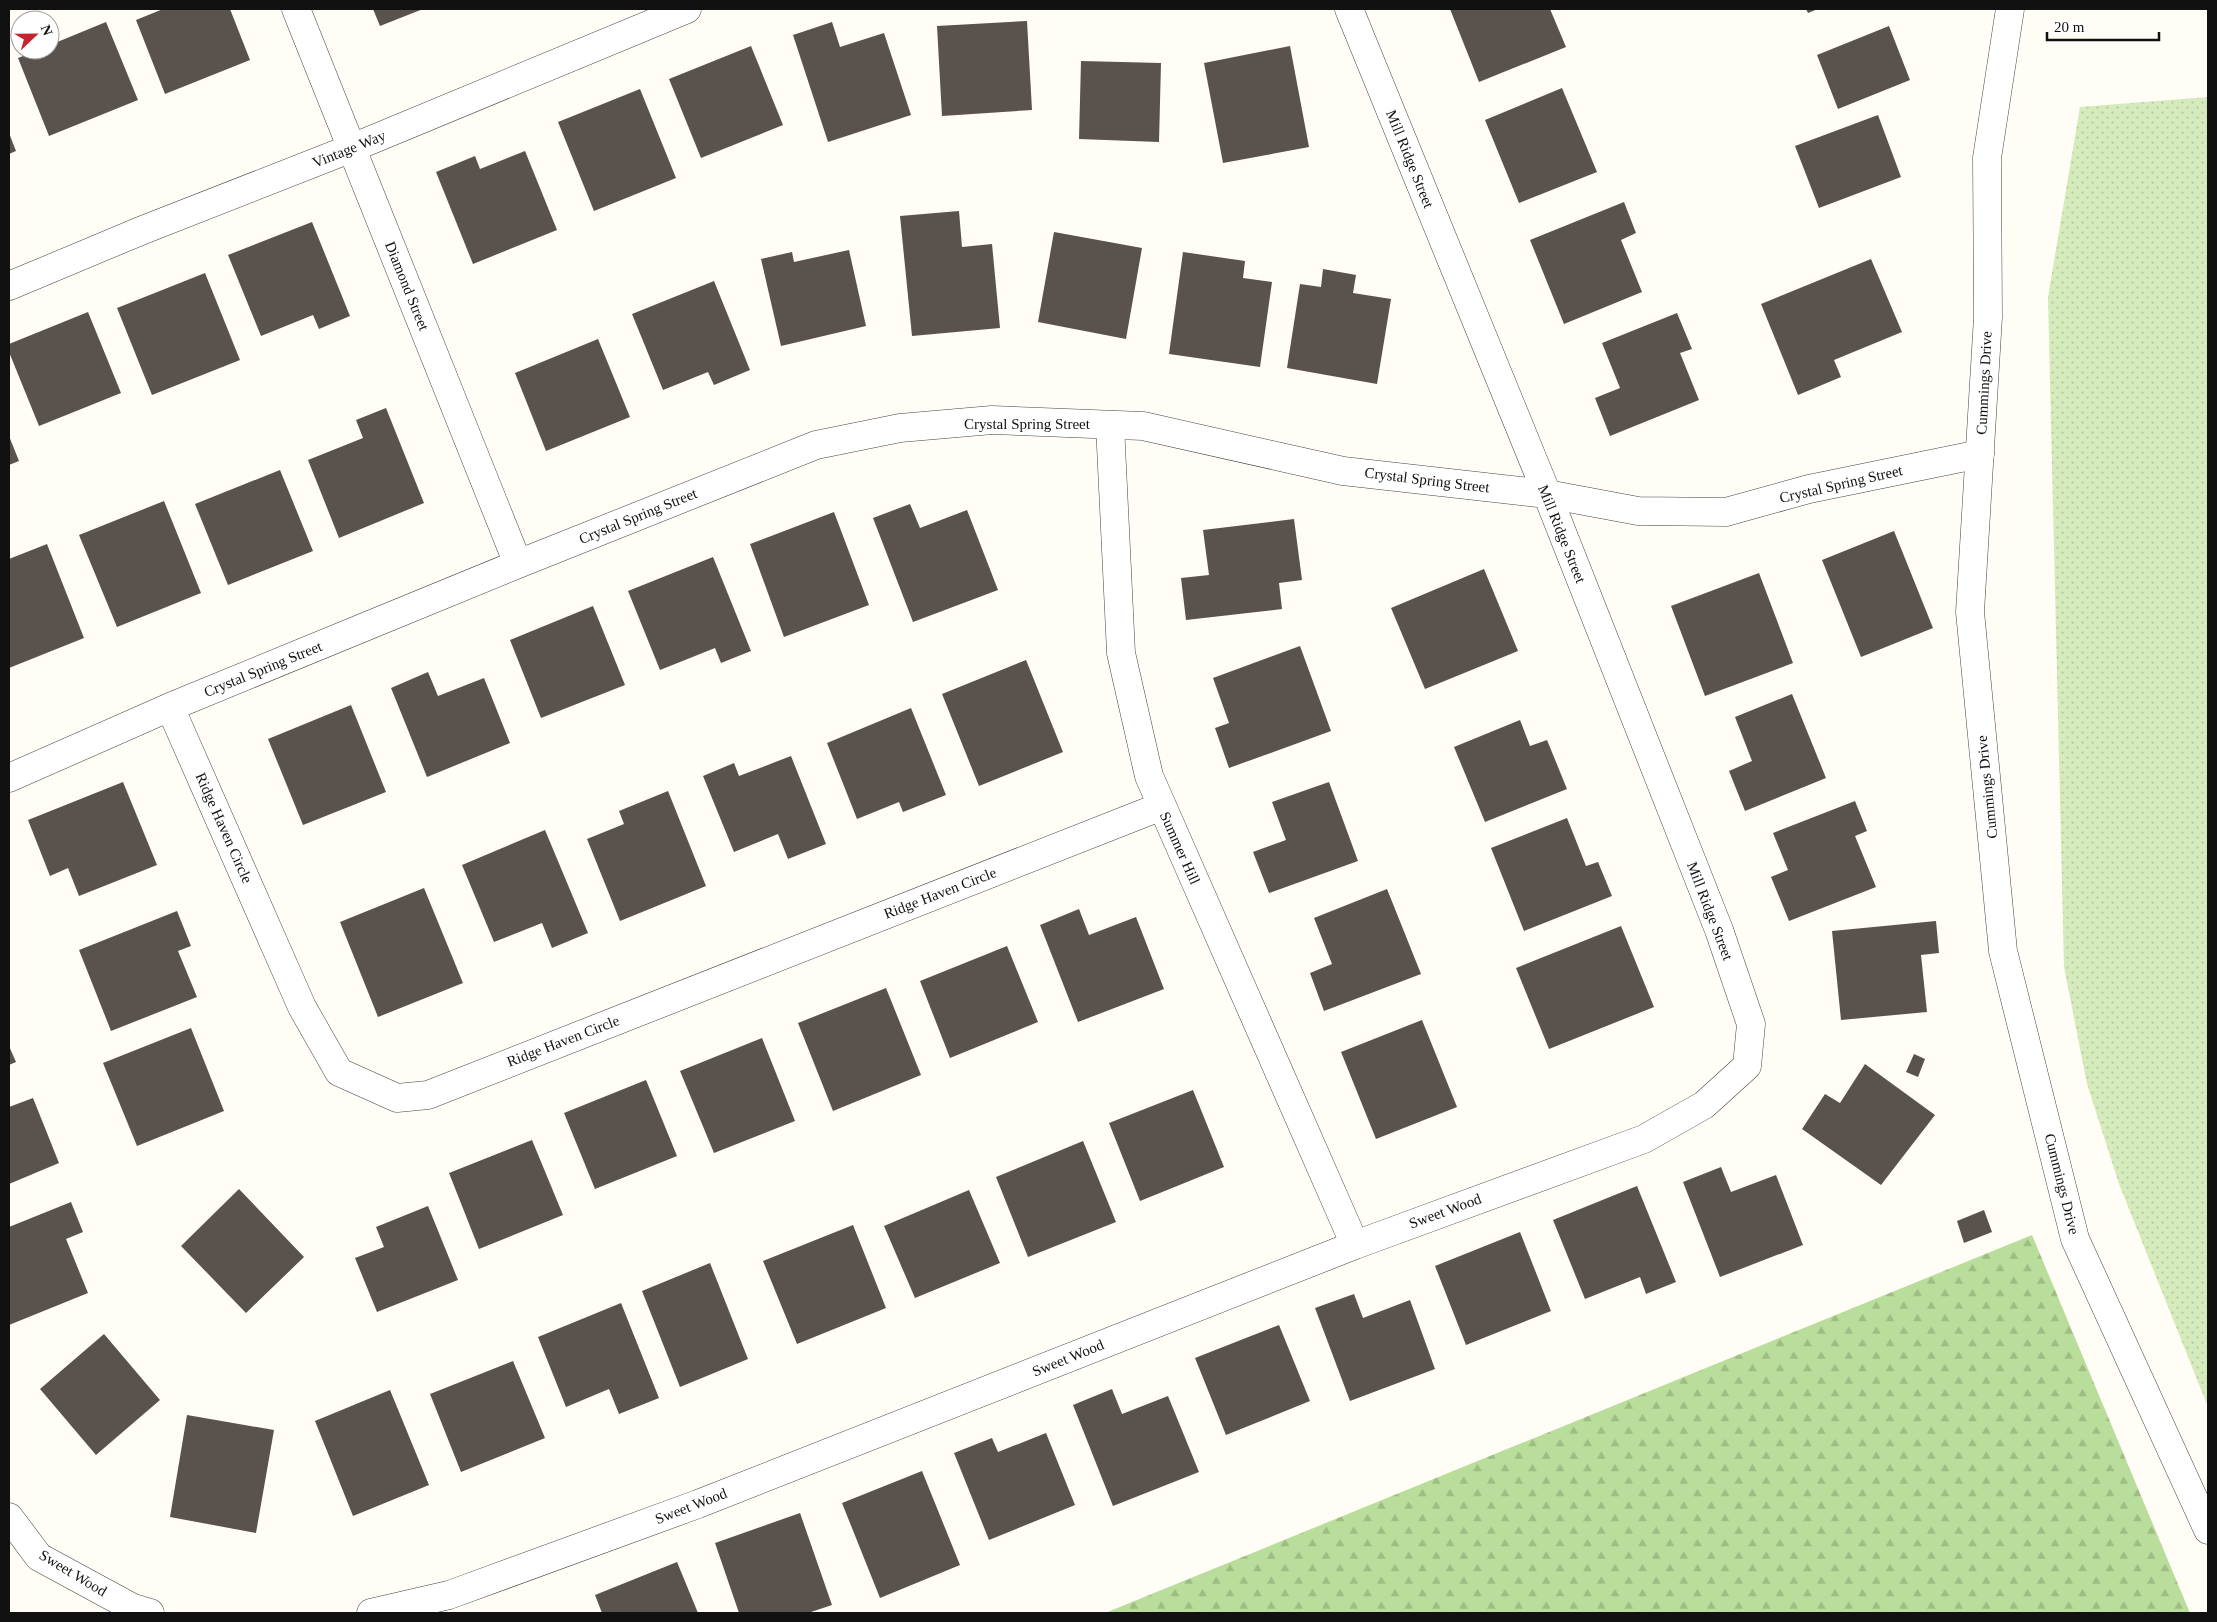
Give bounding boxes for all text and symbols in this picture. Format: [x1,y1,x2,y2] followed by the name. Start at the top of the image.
[10,10,60,60] north arrow
[2047,10,2160,42] scale bar
[2054,19,2085,35] text: 20 m
[38,23,55,38] text: N
[1383,108,1437,211] street label: Mill Ridge Street
[310,127,388,171] street label: Vintage Way
[382,239,432,334] street label: Diamond Street
[1973,330,1995,435] street label: Cummings Drive
[964,416,1091,432] street label: Crystal Spring Street
[1778,462,1905,506] street label: Crystal Spring Street
[1364,464,1491,496] street label: Crystal Spring Street
[1535,483,1589,586] street label: Mill Ridge Street
[577,485,700,547] street label: Crystal Spring Street
[202,638,325,700] street label: Crystal Spring Street
[1974,734,2000,839] street label: Cummings Drive
[192,770,256,886] street label: Ridge Haven Circle
[1157,809,1203,887] street label: Summer Hill
[1684,860,1736,963] street label: Mill Ridge Street
[882,864,999,922] street label: Ridge Haven Circle
[505,1012,622,1070] street label: Ridge Haven Circle
[2042,1132,2082,1237] street label: Cummings Drive
[1407,1190,1484,1231] street label: Sweet Wood
[1030,1336,1107,1380] street label: Sweet Wood
[653,1485,730,1527] street label: Sweet Wood
[36,1547,110,1600] street label: Sweet Wood

